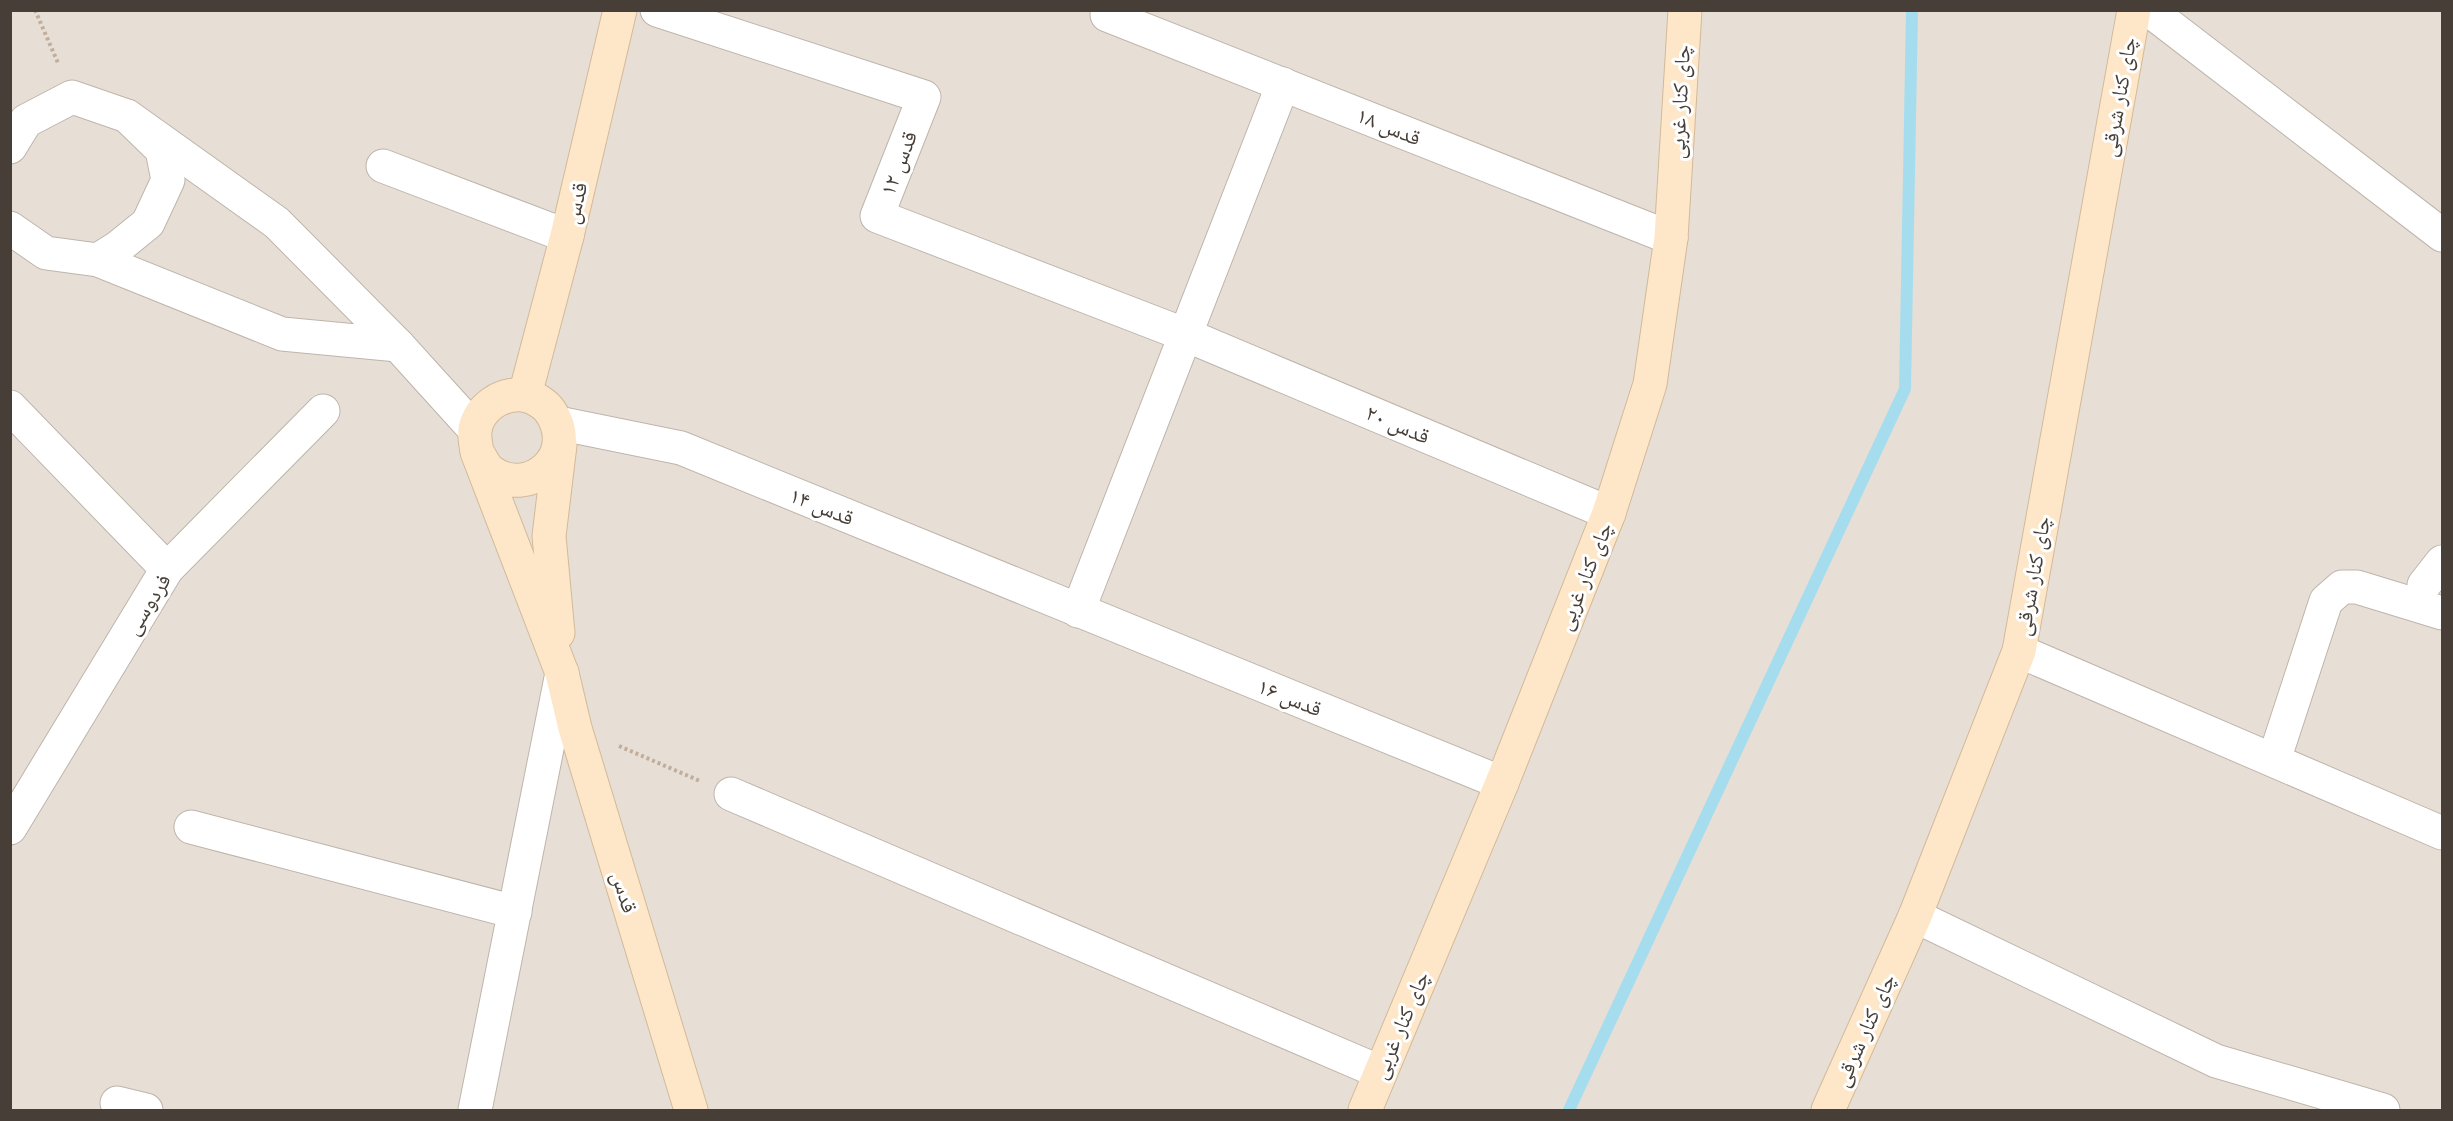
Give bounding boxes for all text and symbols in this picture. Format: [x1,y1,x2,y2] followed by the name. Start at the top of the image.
[2096,35,2142,159] street label: چای کنار شرقی
[1664,44,1696,160] street label: چای کنار غربی
[1353,102,1425,152] street label: قدس ۱۸
[875,127,923,199] street label: قدس ۱۲
[559,180,593,227] street label: قدس
[1362,400,1434,450] street label: قدس ۲۰
[786,482,858,532] street label: قدس ۱۴
[2010,514,2056,638] street label: چای کنار شرقی
[1551,518,1618,634] street label: چای کنار غربی
[119,569,177,640] street label: فردوسی
[1254,673,1326,723] street label: قدس ۱۶
[605,868,643,916] street label: قدس
[1367,968,1435,1083] street label: چای کنار غربی
[1828,970,1901,1091] street label: چای کنار شرقی

